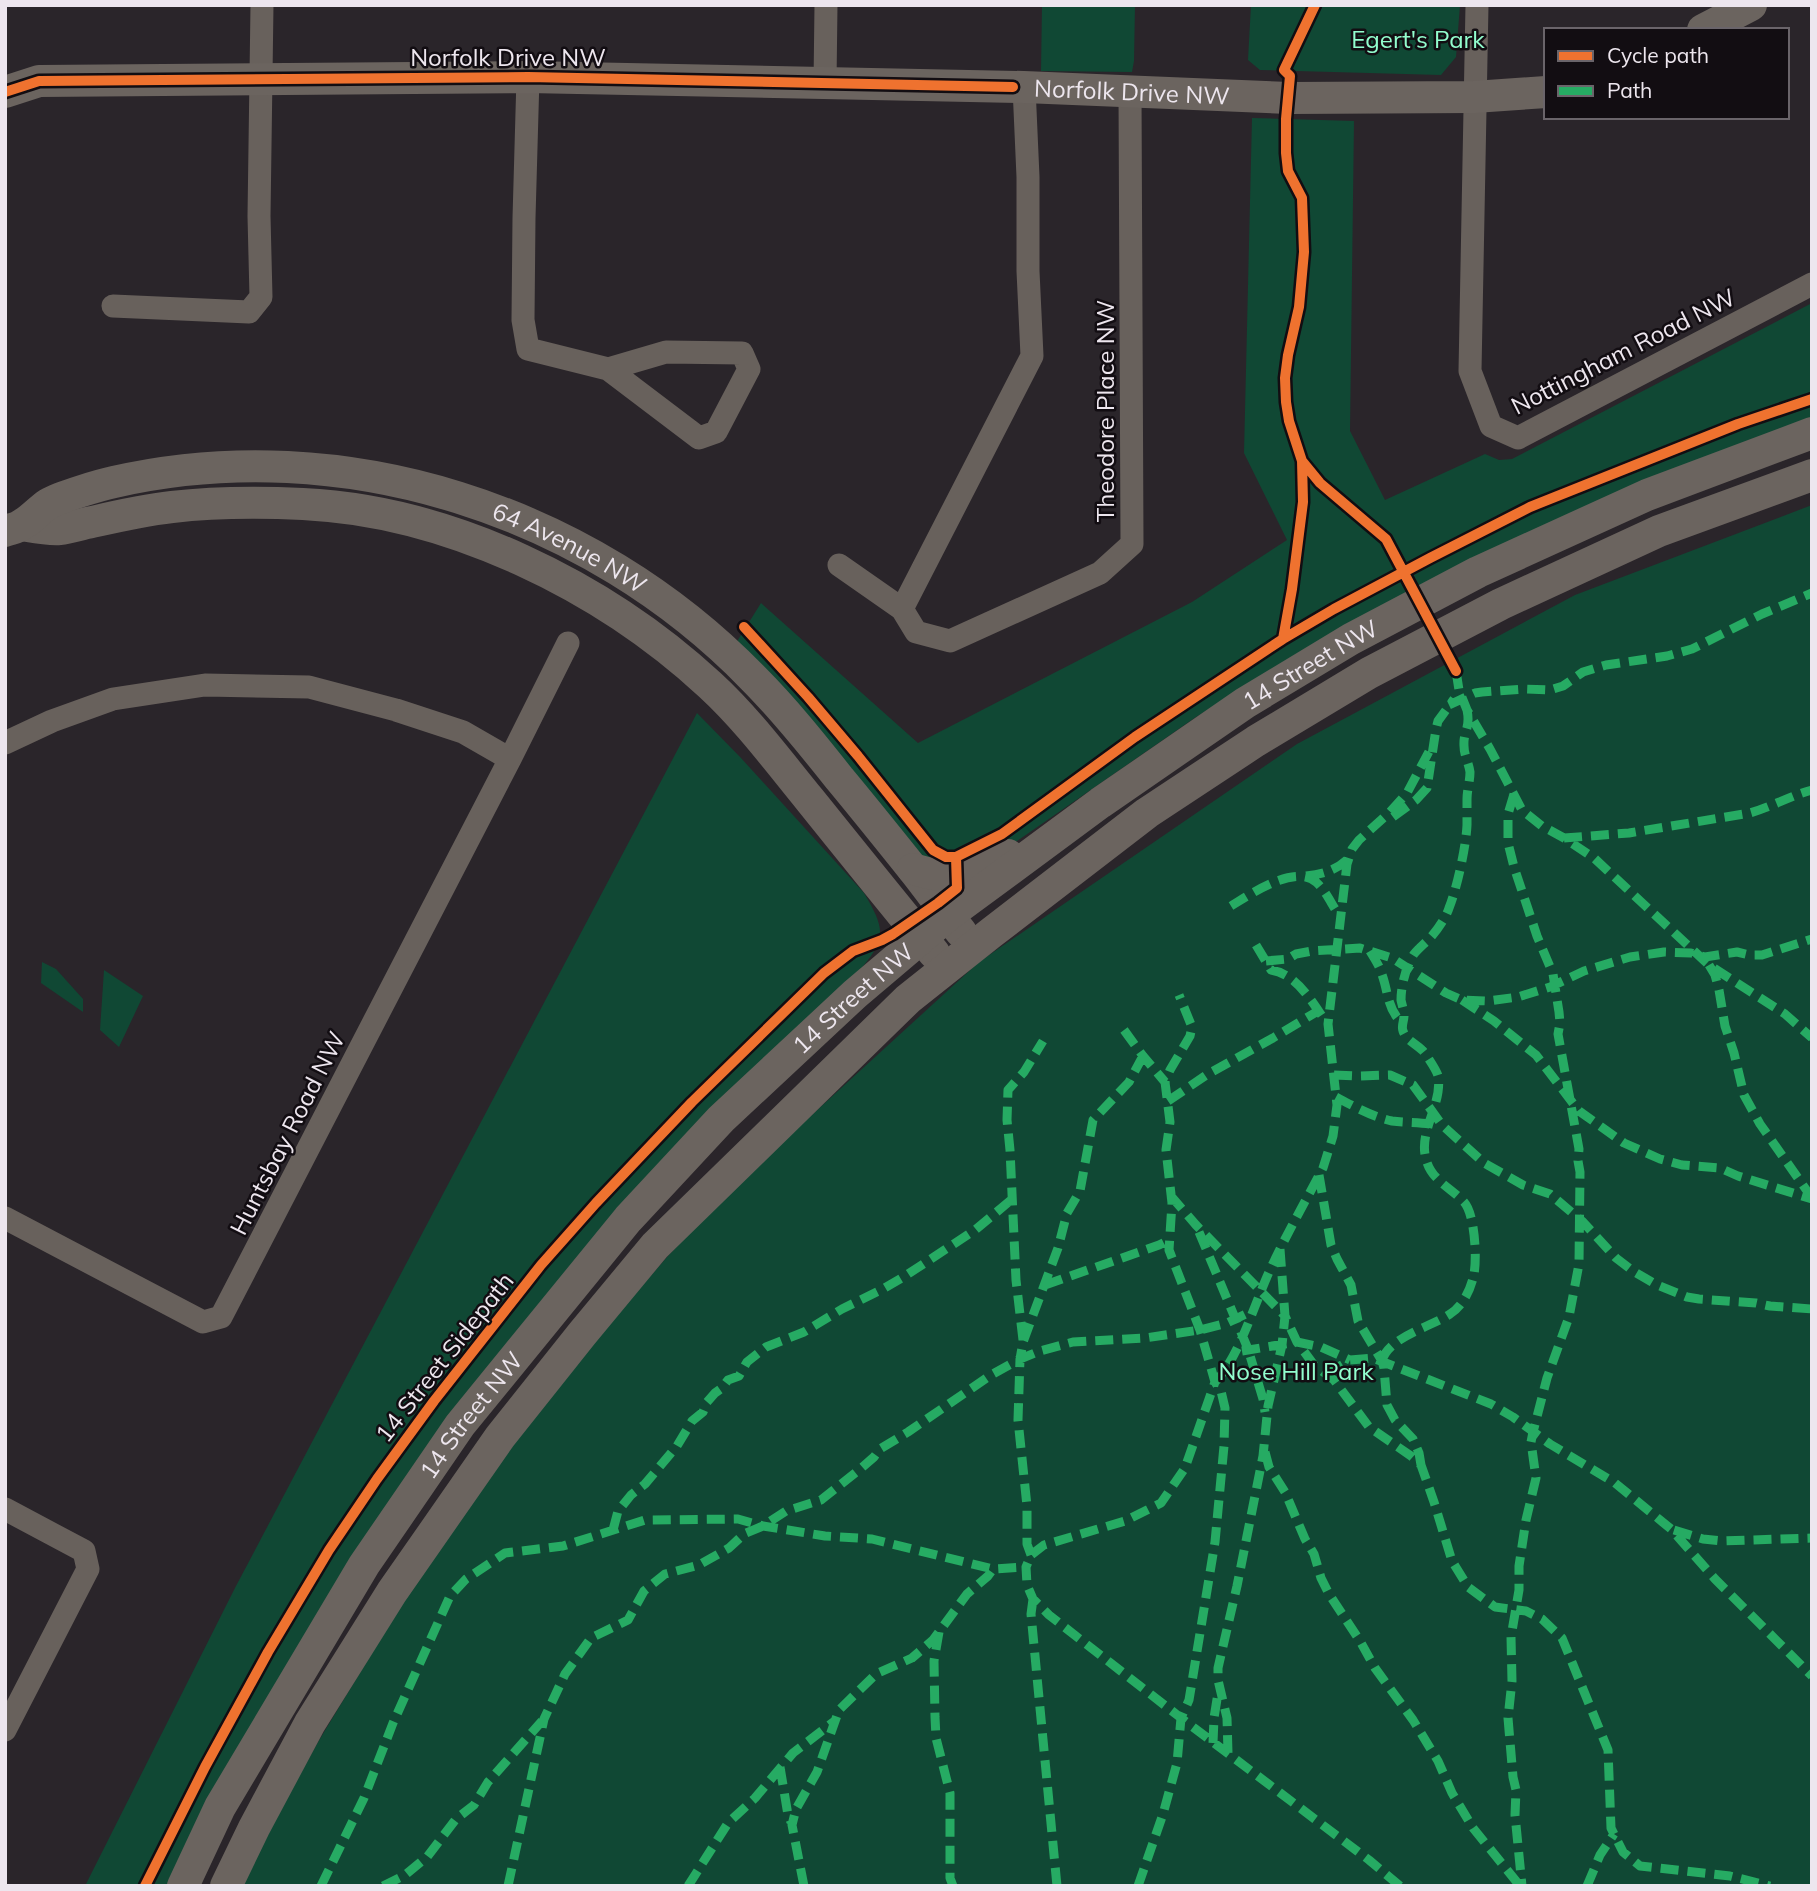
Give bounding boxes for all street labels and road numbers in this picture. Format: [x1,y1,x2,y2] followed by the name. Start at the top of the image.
[410,42,606,72] street label: Norfolk Drive NW
[1034,72,1230,111] street label: Norfolk Drive NW
[1506,281,1740,421] street label: Nottingham Road NW
[1090,300,1120,522] street label: Theodore Place NW
[488,496,653,599] street label: 64 Avenue NW
[1237,613,1383,716] street label: 14 Street NW
[786,936,920,1060] street label: 14 Street NW
[223,1026,351,1240] street label: Huntsbay Road NW
[368,1266,520,1448] street label: 14 Street Sidepath
[413,1345,529,1484] street label: 14 Street NW

